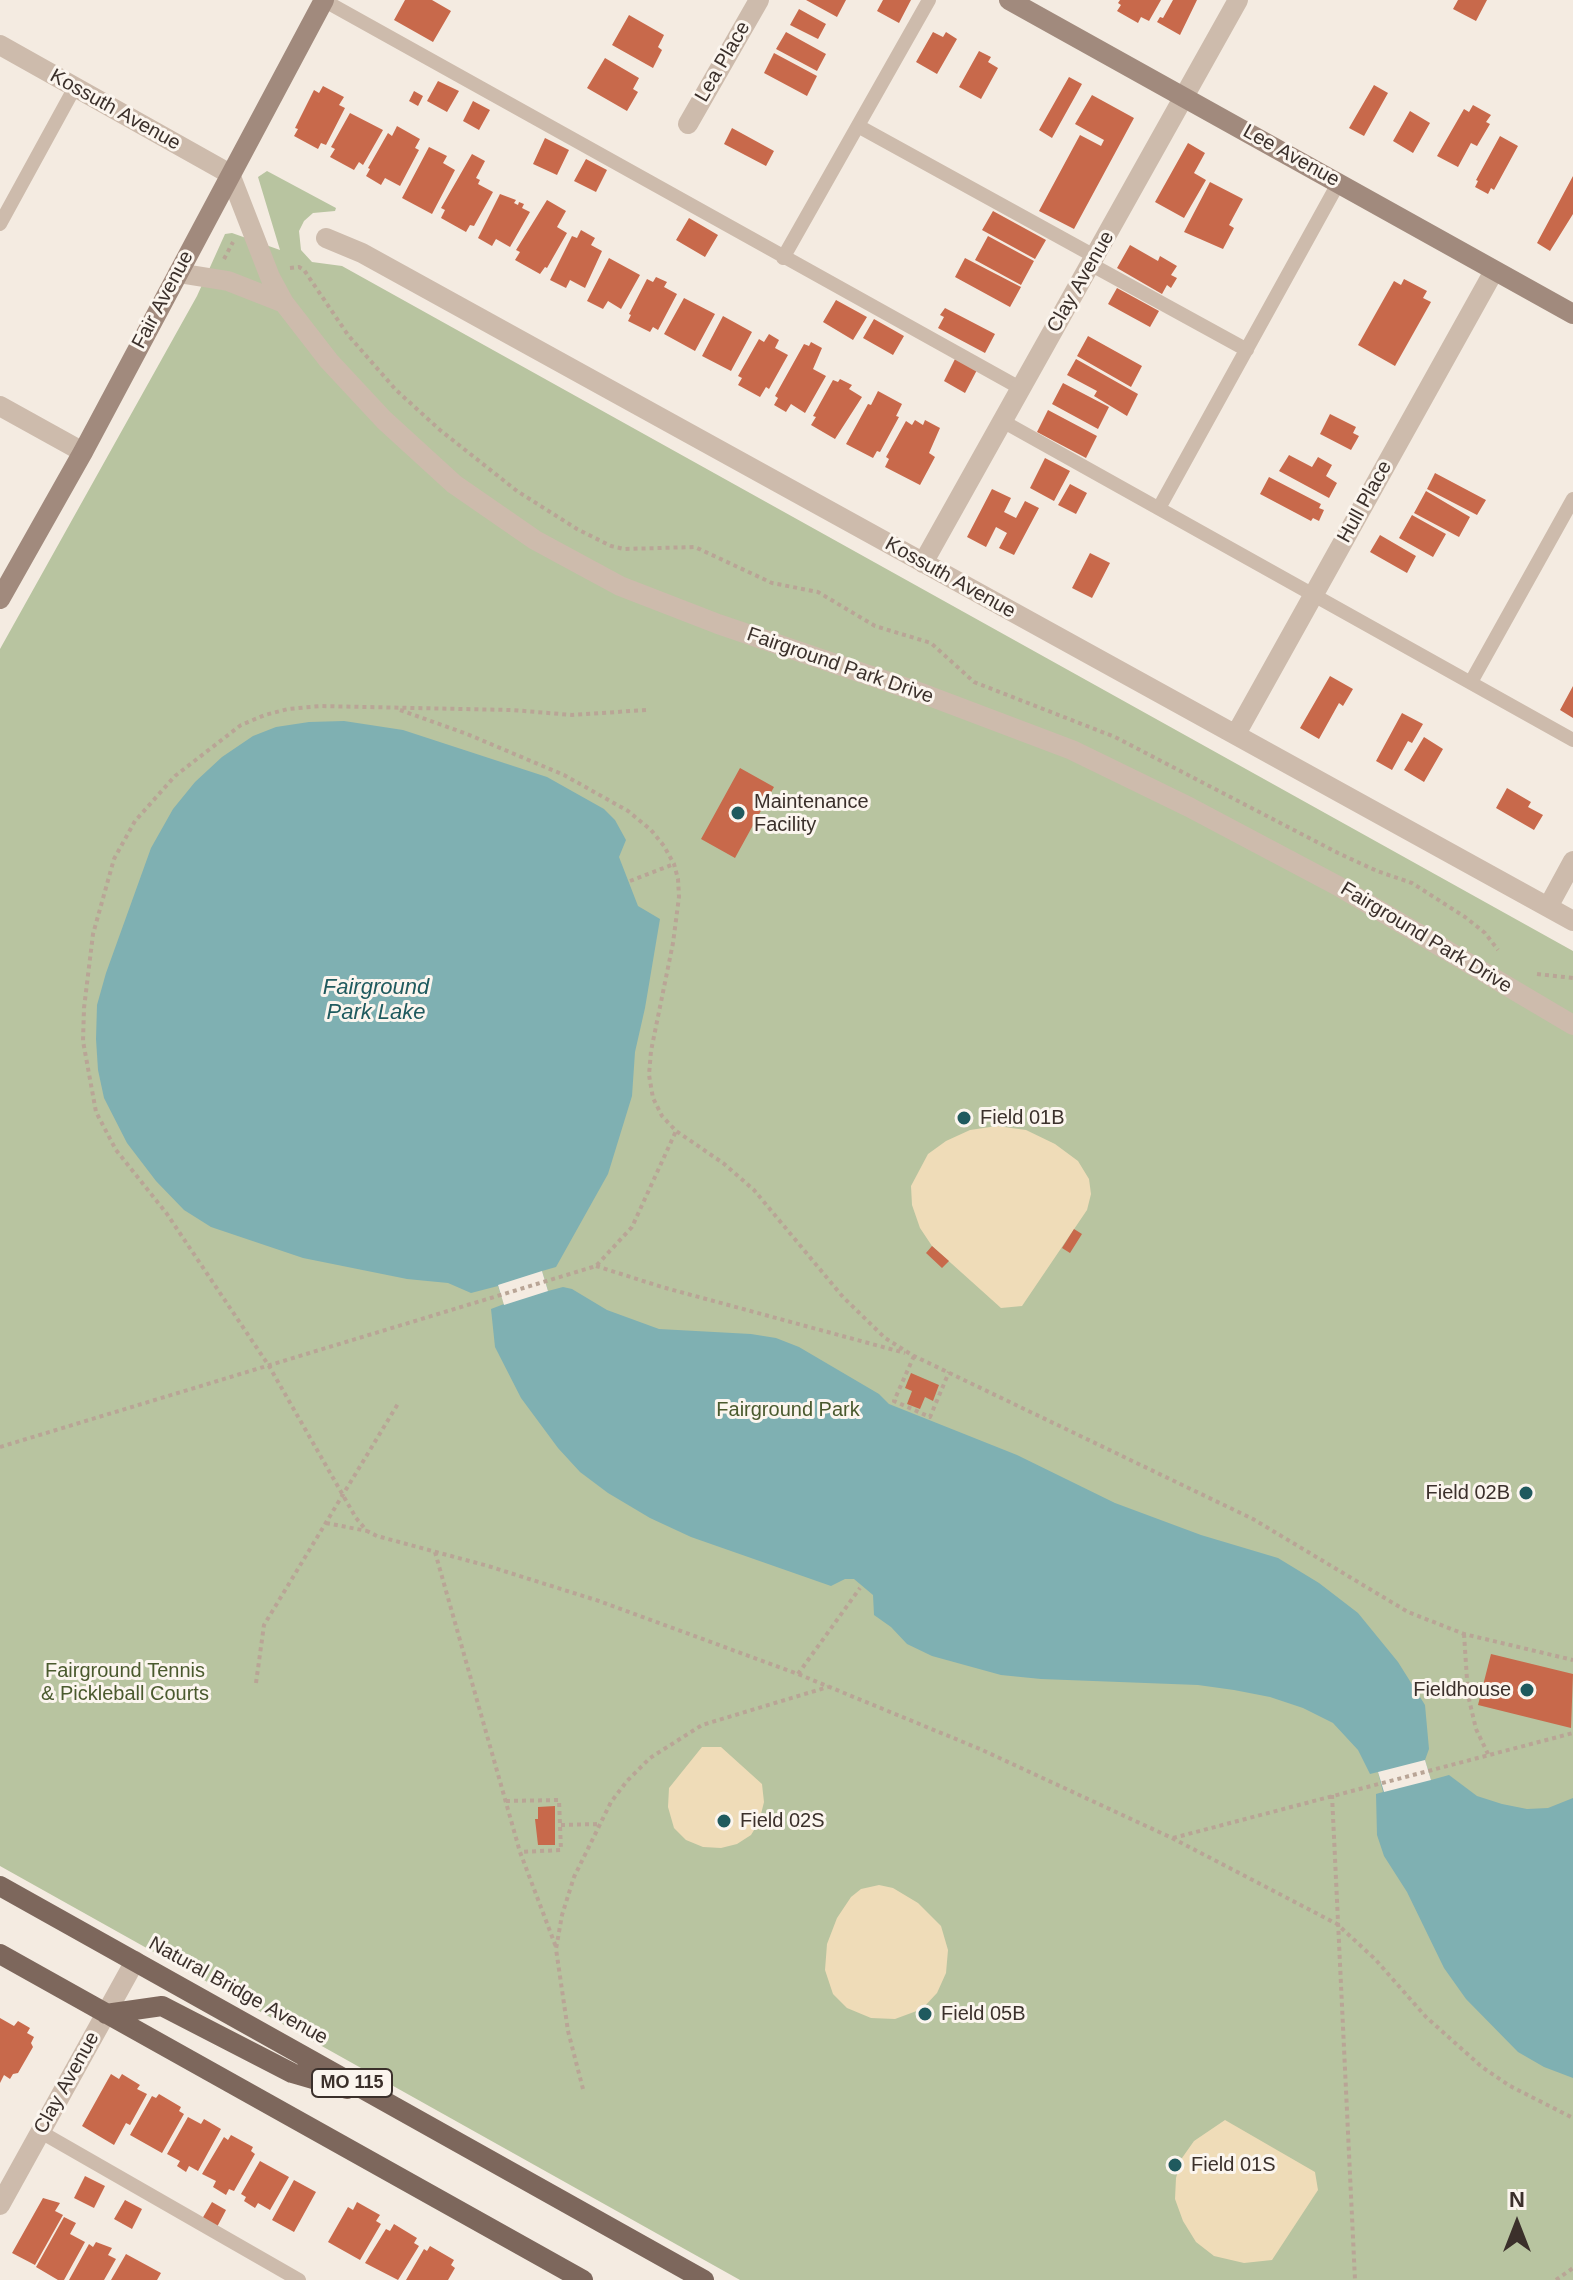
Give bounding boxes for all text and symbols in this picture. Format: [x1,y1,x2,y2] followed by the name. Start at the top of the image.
[690,17,756,107] street label: Lea Place
[46,64,184,156] street label: Kossuth Avenue
[1239,120,1343,192] street label: Lee Avenue
[1042,227,1120,337] street label: Clay Avenue
[127,247,199,353] street label: Fair Avenue
[1333,457,1397,547] street label: Hull Place
[881,532,1019,624] street label: Kossuth Avenue
[744,623,936,709] street label: Fairground Park Drive
[754,790,869,837] place label: Maintenance Facility
[729,804,747,822] marker: Maintenance Facility
[1336,877,1516,999] street label: Fairground Park Drive
[323,975,429,1026] water label: Fairground Park Lake
[980,1106,1064,1130] place label: Field 01B
[955,1109,973,1127] marker: Field 01B
[716,1398,860,1422] park label: Fairground Park
[1426,1481,1510,1505] place label: Field 02B
[1517,1484,1535,1502] marker: Field 02B
[41,1659,209,1706] park label: Fairground Tennis & Pickleball Courts
[1413,1678,1511,1702] place label: Fieldhouse
[1518,1681,1536,1699] marker: Fieldhouse
[740,1809,824,1833] place label: Field 02S
[715,1812,733,1830] marker: Field 02S
[144,1932,332,2050] street label: Natural Bridge Avenue
[941,2002,1025,2026] place label: Field 05B
[916,2005,934,2023] marker: Field 05B
[29,2028,105,2138] street label: Clay Avenue
[312,2069,392,2097] road number: MO 115
[1191,2153,1275,2177] place label: Field 01S
[1166,2156,1184,2174] marker: Field 01S
[1477,2184,1557,2264] north arrow
[1509,2187,1525,2212] text: N

